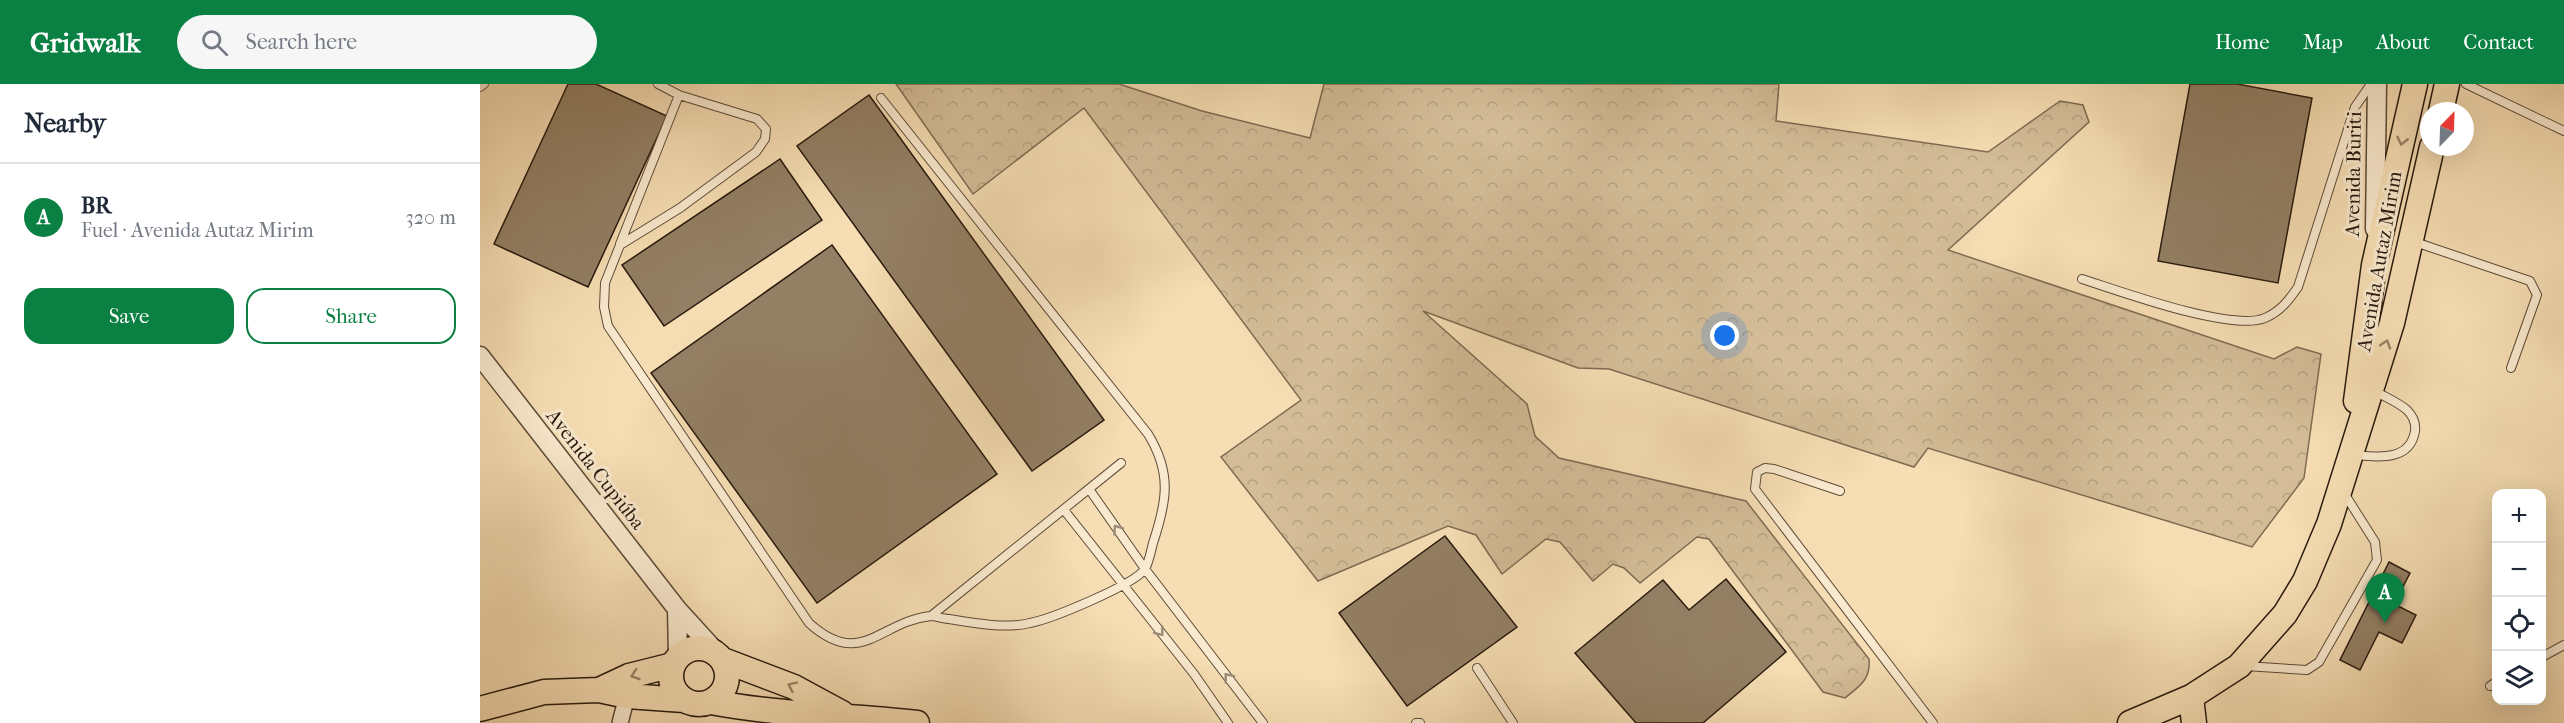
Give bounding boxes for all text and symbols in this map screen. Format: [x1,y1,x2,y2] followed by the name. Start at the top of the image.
[177,15,597,69] search box
[30,26,141,59] text: Gridwalk
[198,26,231,59] icon: search
[246,29,357,55] text: Search here
[2215,30,2270,54] text: Home
[2303,30,2343,54] text: Map
[2376,30,2430,54] text: About
[2463,30,2534,54] text: Contact
[2420,102,2474,156] north arrow
[24,108,106,139] text: Nearby
[2341,111,2366,238] street label: Avenida Buriti
[2396,136,2409,146] one-way arrow
[2352,169,2407,354] street label: Avenida Autaz Mirim
[81,193,111,219] text: BR
[37,206,50,229] text: A
[406,206,456,229] text: 320 m
[81,219,314,242] text: Fuel · Avenida Autaz Mirim
[24,288,234,344] button: Save
[246,288,456,344] button: Share
[1710,321,1739,350] your location
[2378,339,2391,350] one-way arrow
[541,404,650,535] street label: Avenida Cupiúba
[2492,489,2546,705] map controls
[2492,489,2546,543] button: +
[1113,525,1124,536] one-way arrow
[2492,543,2546,597] button: −
[2366,574,2404,623] pin: A
[2492,597,2546,651] button: locate
[1153,625,1164,636] one-way arrow
[2492,651,2546,705] button: layers
[630,668,641,680] one-way arrow
[1224,672,1235,683] one-way arrow
[788,682,799,694] one-way arrow

